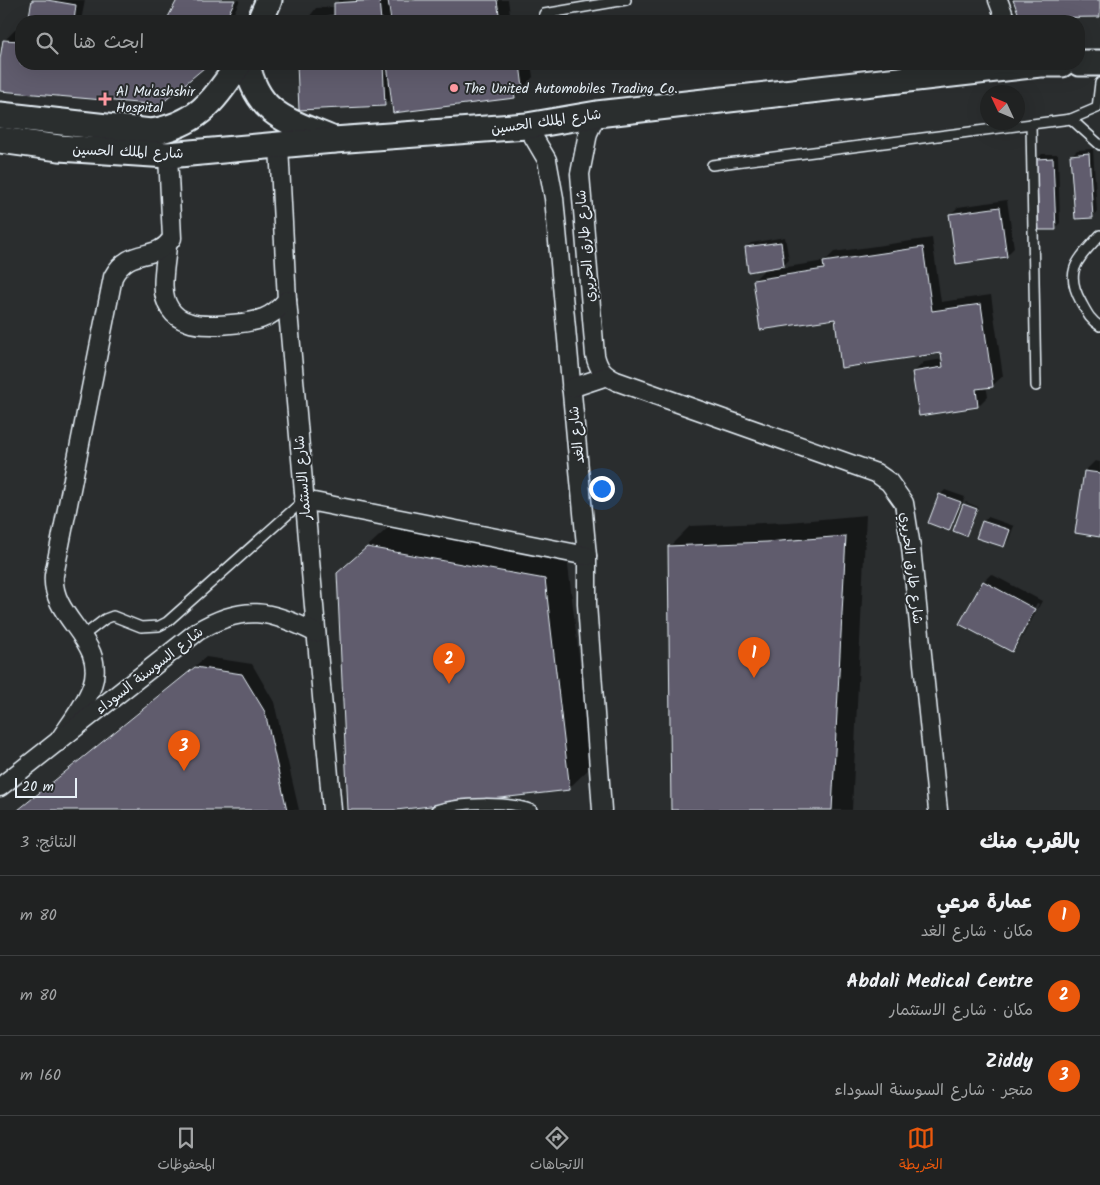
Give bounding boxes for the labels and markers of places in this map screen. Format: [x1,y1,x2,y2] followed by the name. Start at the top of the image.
[464,78,678,100] place label: The United Automobiles Trading Co.
[116,81,196,119] place label: Al Mu'ashshir Hospital
[448,82,460,94] marker: The United Automobiles Trading Co.
[98,92,112,106] marker: Al Mu'ashshir Hospital
[738,637,770,678] pin: 1
[433,643,465,684] pin: 2
[168,730,200,771] pin: 3

